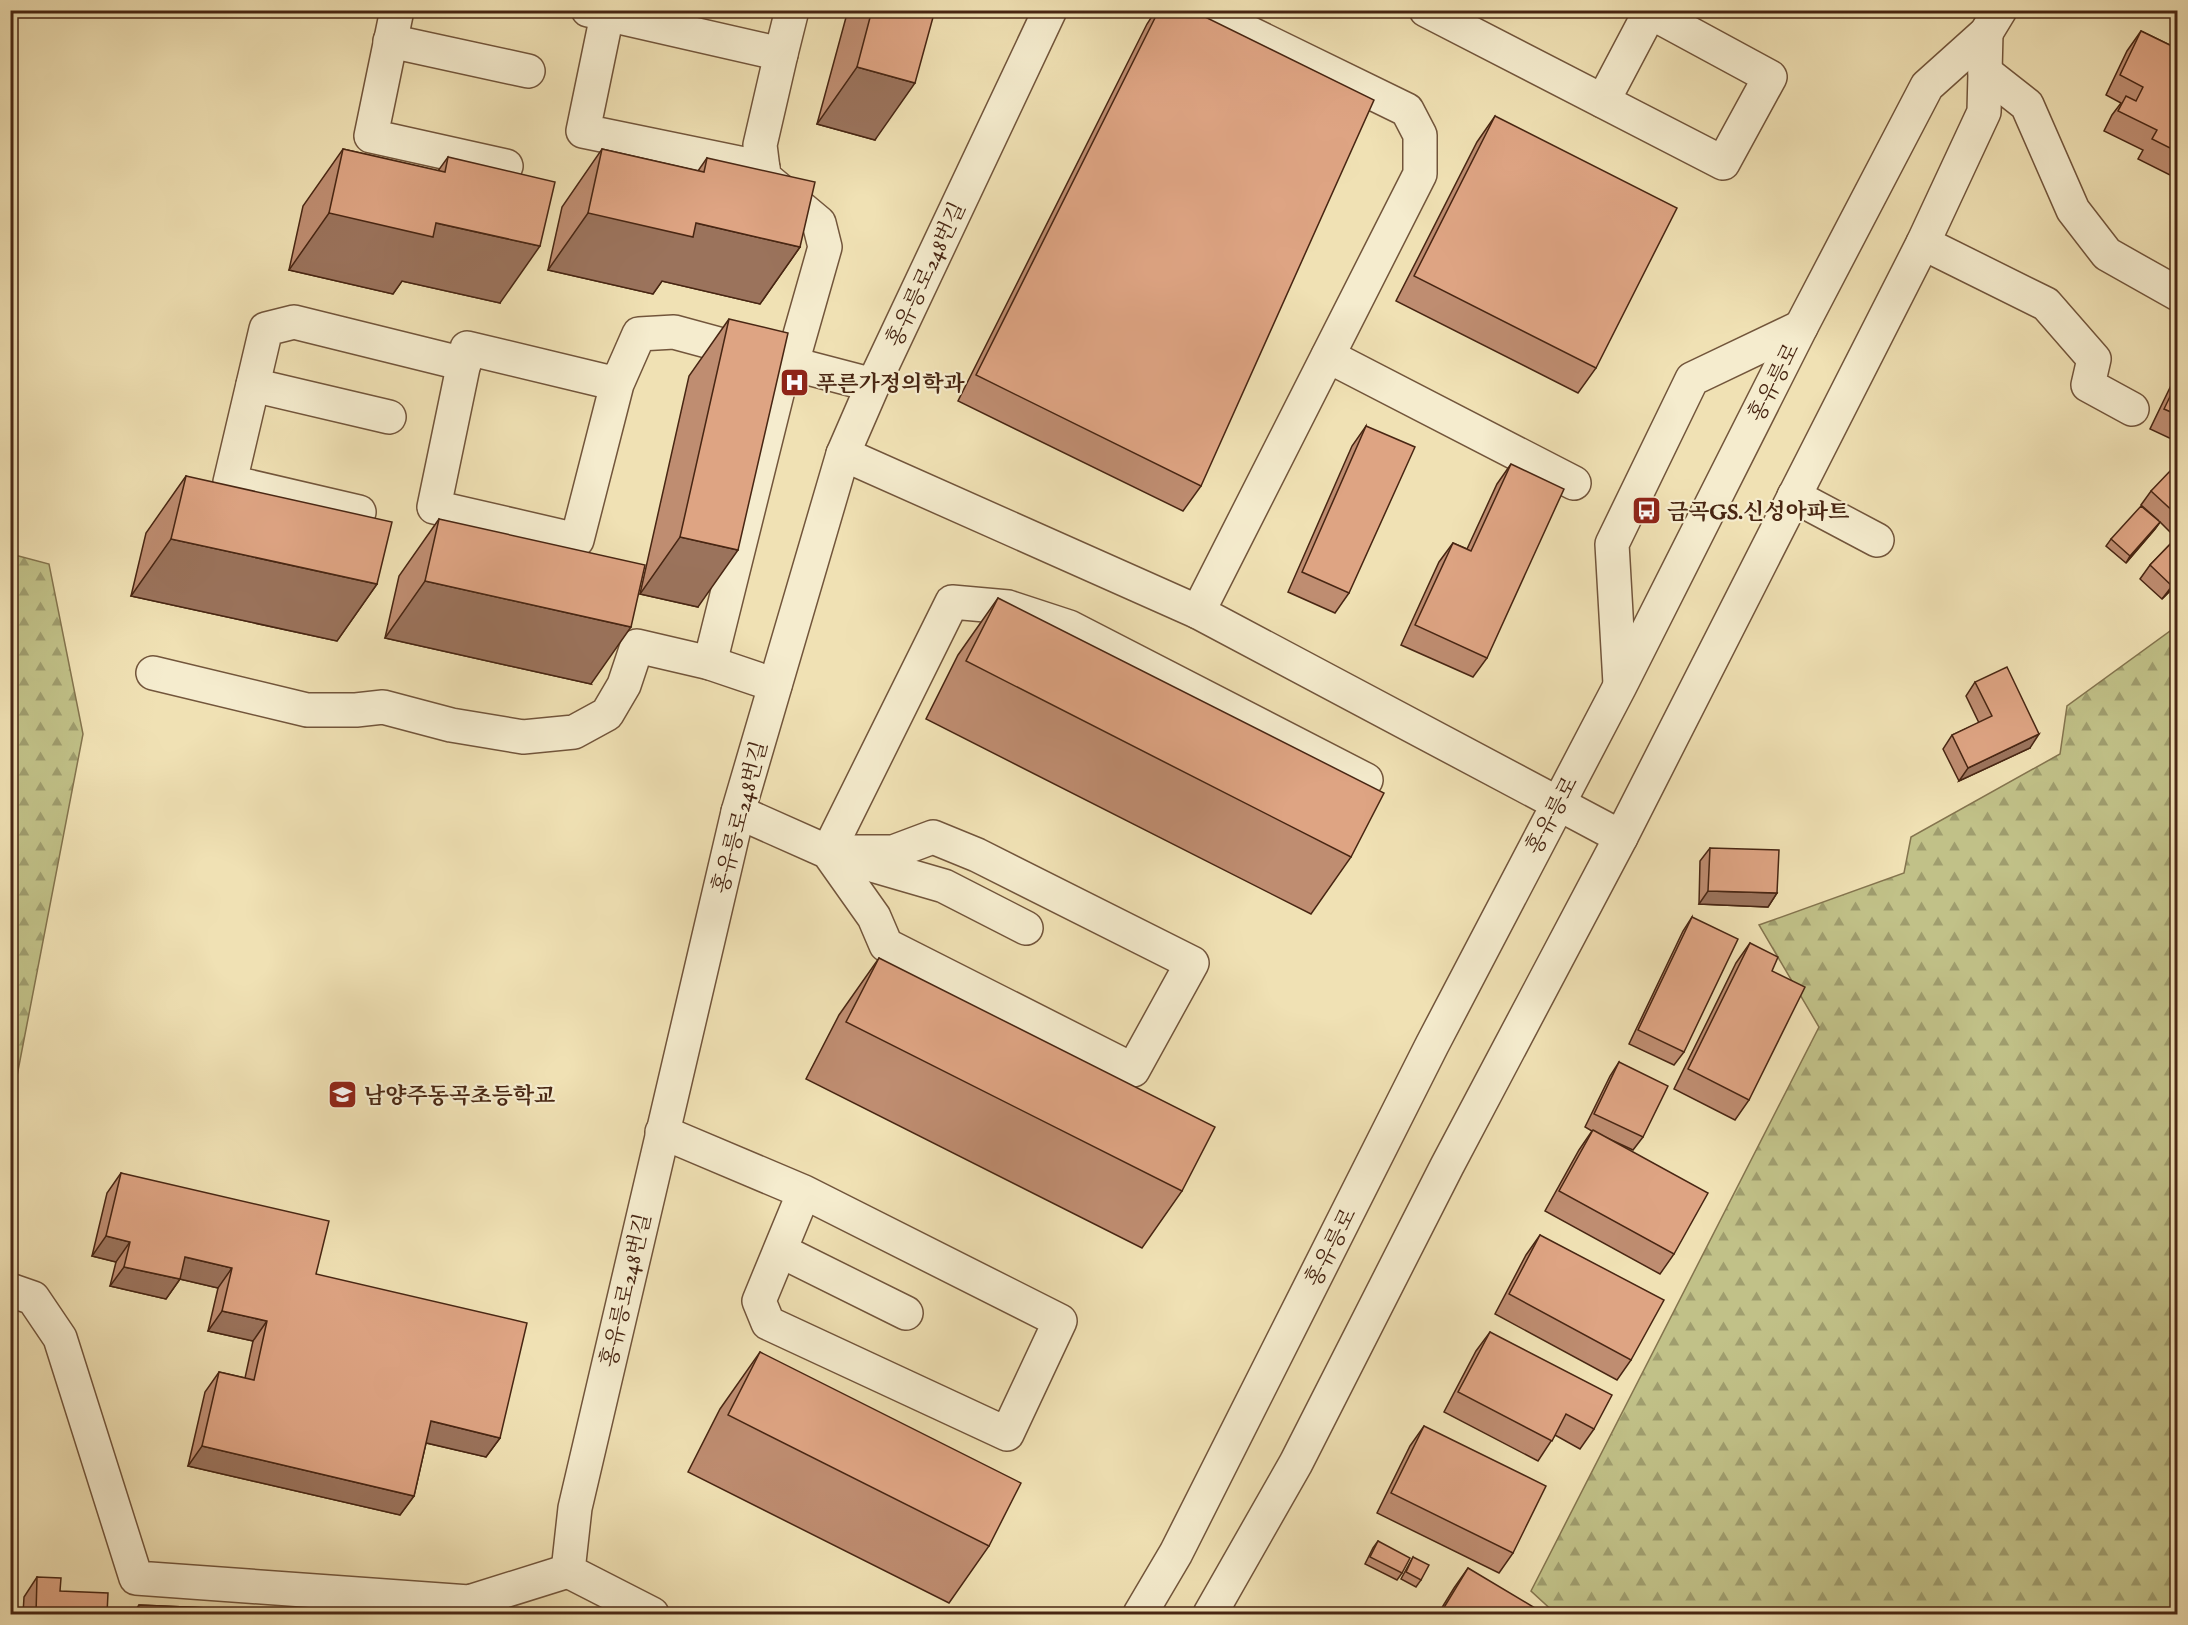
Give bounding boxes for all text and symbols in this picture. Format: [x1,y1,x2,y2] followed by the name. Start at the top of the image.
[881,198,973,352] street label: 홍유릉로248번길
[1743,339,1807,427] street label: 홍유릉로
[779,367,811,399] hospital icon: 푸른가정의학과
[816,371,966,399] place label: 푸른가정의학과
[1630,495,1662,527] bus stop icon: 금곡GS.신성아파트
[1667,499,1850,527] place label: 금곡GS.신성아파트
[707,738,775,897] street label: 홍유릉로248번길
[1520,772,1585,860] street label: 홍유릉로
[327,1079,359,1111] school or university icon: 남양주동곡초등학교
[364,1083,555,1111] place label: 남양주동곡초등학교
[1300,1204,1364,1292] street label: 홍유릉로
[596,1211,658,1370] street label: 홍유릉로248번길

